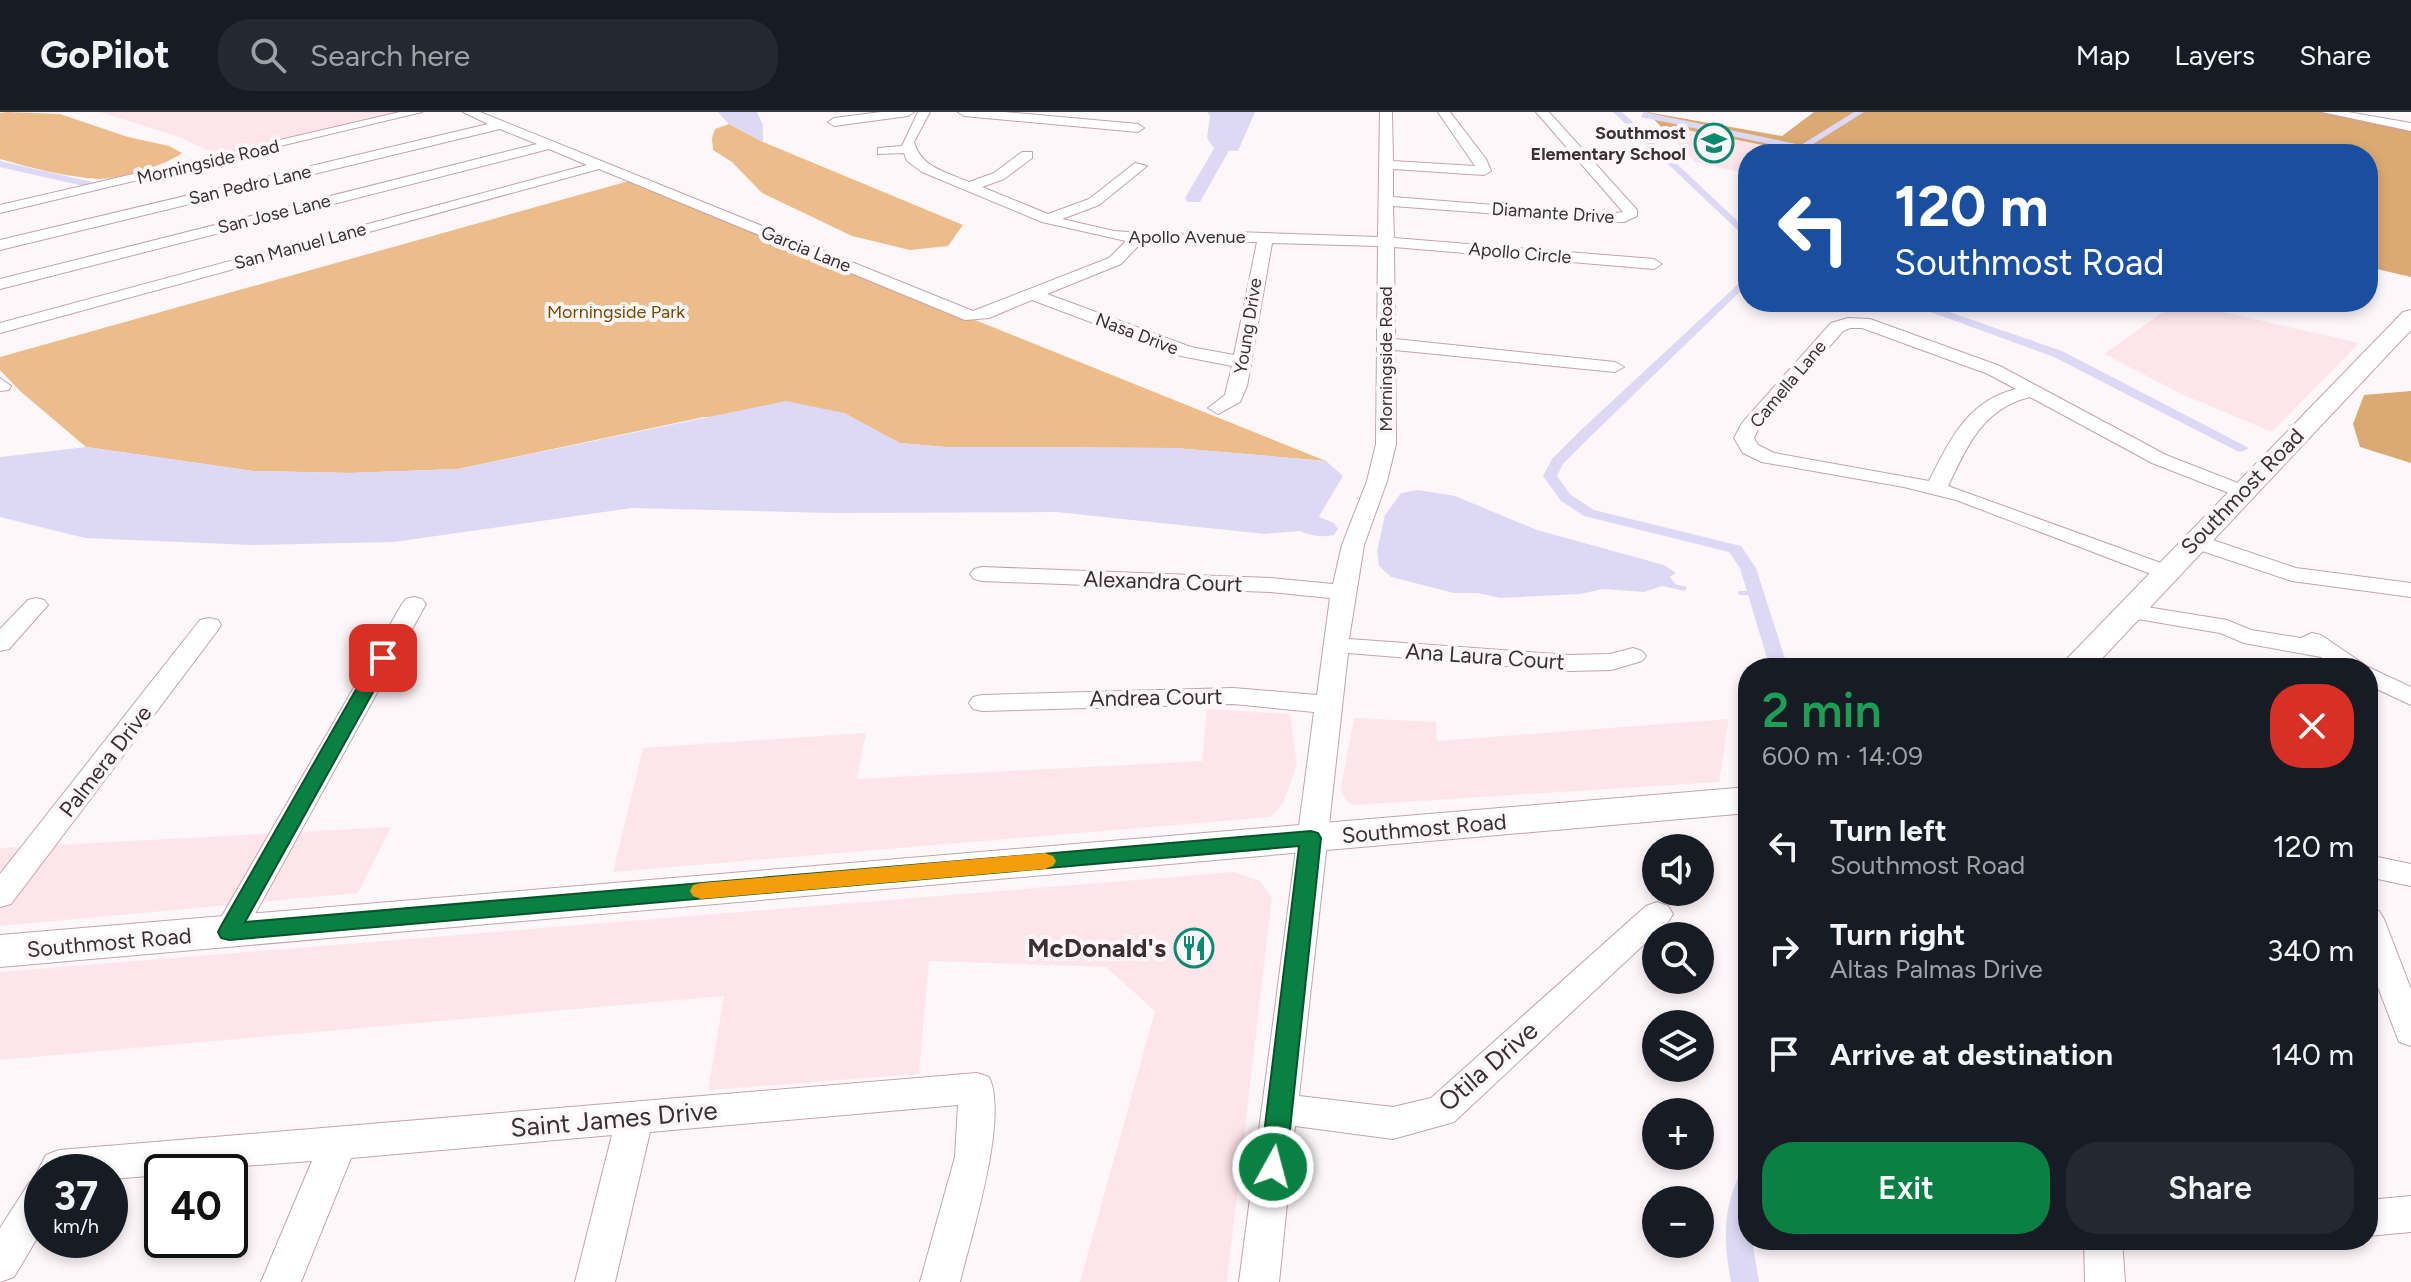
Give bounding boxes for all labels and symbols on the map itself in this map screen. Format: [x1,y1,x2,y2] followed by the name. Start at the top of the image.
[1531,122,1686,165] place label: Southmost Elementary School
[1693,122,1735,164] school or university icon: Southmost Elementary School
[135,135,281,189] street label: Morningside Road
[187,160,313,210] street label: San Pedro Lane
[215,189,333,239] street label: San Jose Lane
[1491,198,1615,228] street label: Diamante Drive
[232,218,369,274] street label: San Manuel Lane
[758,221,854,277] street label: Garcia Lane
[1129,226,1246,248] street label: Apollo Avenue
[1468,238,1572,268] street label: Apollo Circle
[1230,276,1266,376] street label: Young Drive
[1375,286,1397,432] street label: Morningside Road
[547,301,685,323] park label: Morningside Park
[1093,308,1182,360] street label: Nasa Drive
[1745,336,1831,432] street label: Camella Lane
[2175,423,2309,560] street label: Southmost Road
[1083,565,1243,598] street label: Alexandra Court
[349,624,417,692] pin
[1404,637,1565,676] street label: Ana Laura Court
[1089,683,1223,712] street label: Andrea Court
[53,700,157,823] street label: Palmera Drive
[1341,808,1508,849] street label: Southmost Road
[26,922,193,963] street label: Southmost Road
[1173,927,1215,969] restaurant icon: McDonald's
[1027,932,1166,964] place label: McDonald's
[1432,1014,1544,1118] street label: Otila Drive
[509,1094,719,1144] street label: Saint James Drive
[1231,1125,1315,1209] position arrow
[144,1154,248,1258] speed limit sign: 40

